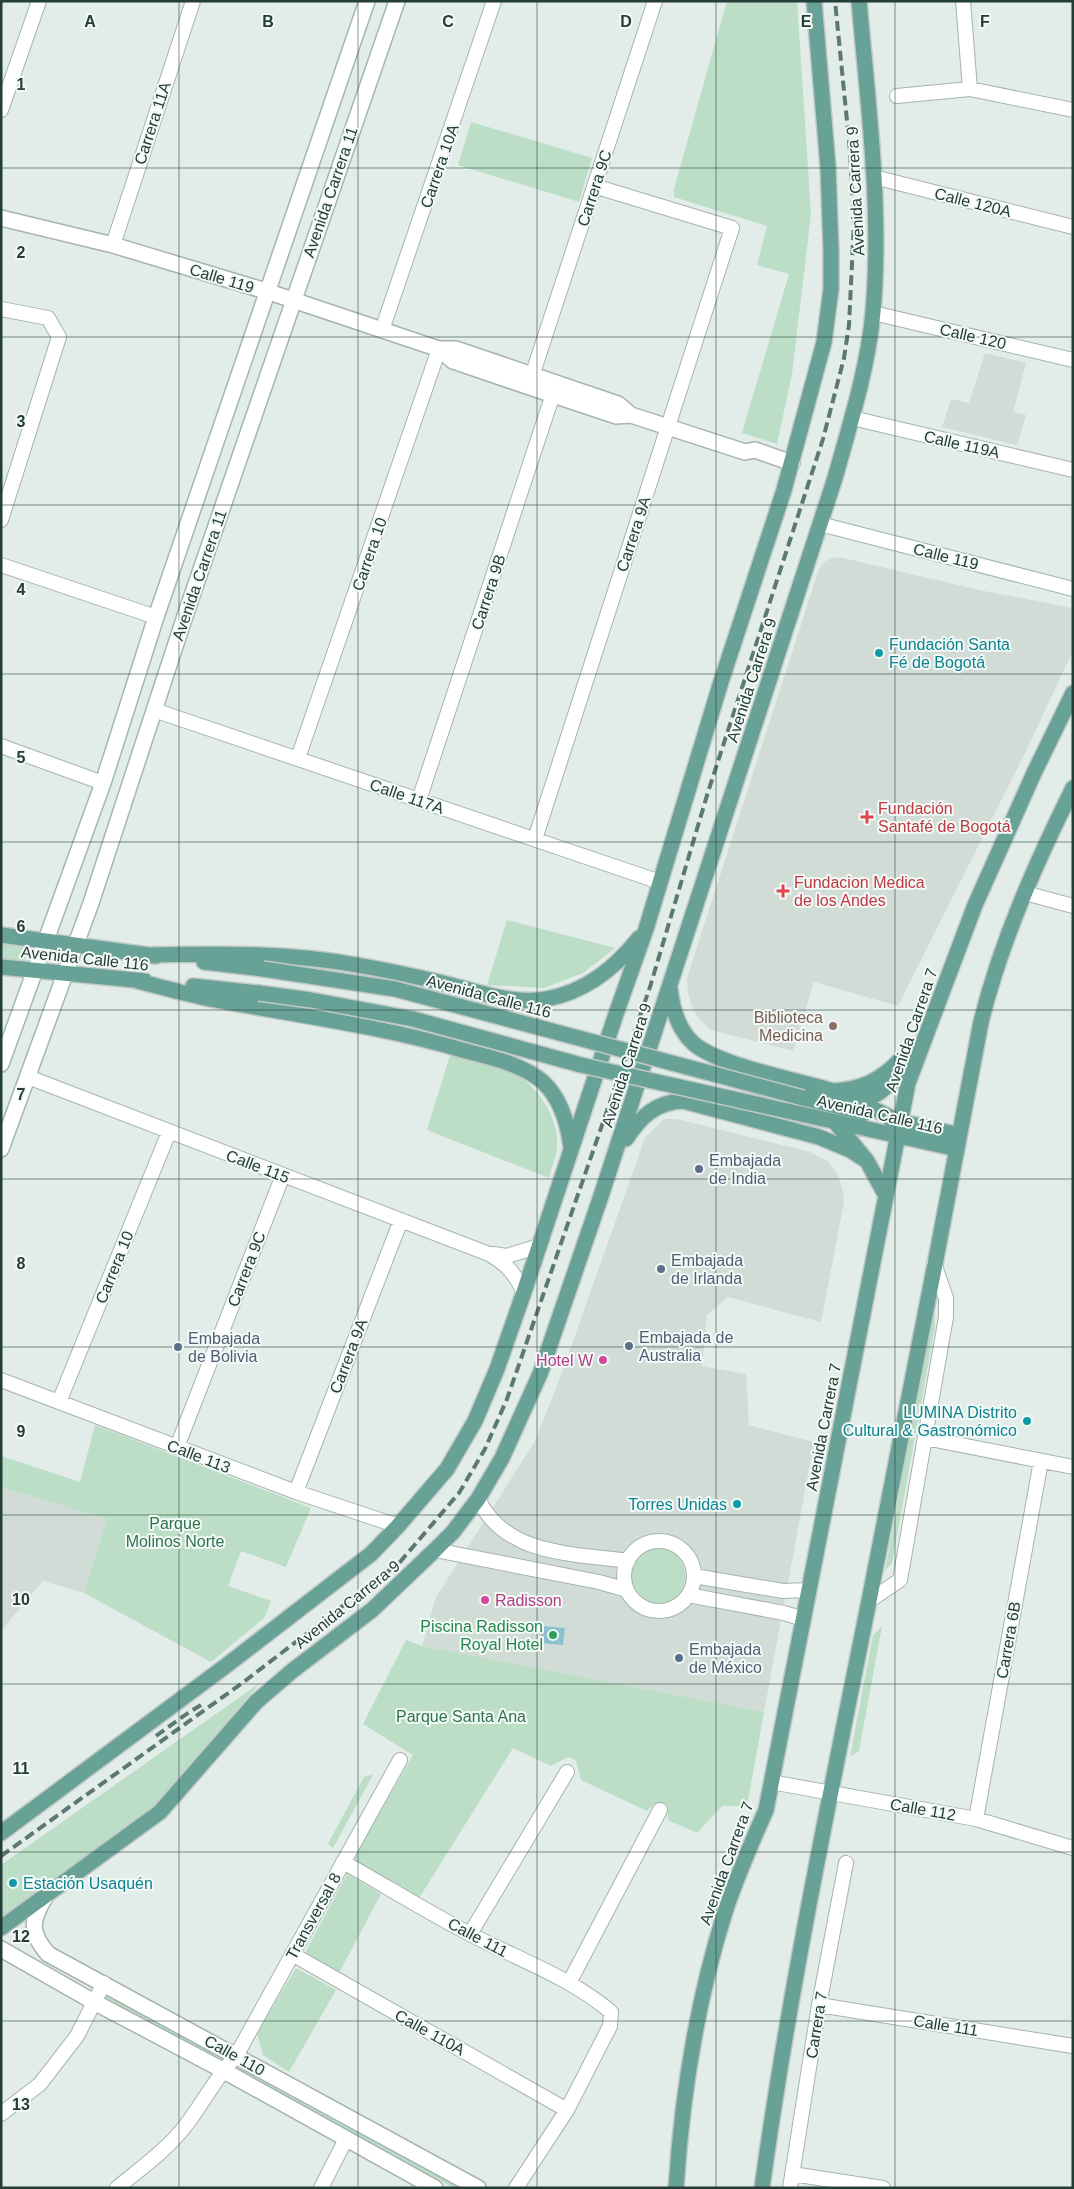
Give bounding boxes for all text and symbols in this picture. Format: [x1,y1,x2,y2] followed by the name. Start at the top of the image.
[84,13,96,30] text: A
[262,13,274,30] text: B
[442,13,454,30] text: C
[620,13,632,30] text: D
[801,13,812,30] text: E
[980,13,990,30] text: F
[17,76,26,93] text: 1
[131,79,174,167] street label: Carrera 11A
[417,122,462,210] street label: Carrera 10A
[300,124,361,260] street label: Avenida Carrera 11
[844,126,867,256] street label: Avenida Carrera 9
[574,148,615,228] street label: Carrera 9C
[933,185,1013,220] street label: Calle 120A
[17,244,26,261] text: 2
[188,261,256,296] street label: Calle 119
[938,321,1008,352] street label: Calle 120
[17,413,26,430] text: 3
[922,428,1002,462] street label: Calle 119A
[613,494,654,574] street label: Carrera 9A
[169,507,230,643] street label: Avenida Carrera 11
[349,515,390,593] street label: Carrera 10
[912,540,980,573] street label: Calle 119
[468,552,509,632] street label: Carrera 9B
[17,581,26,598] text: 4
[723,616,780,744] street label: Avenida Carrera 9
[889,636,1010,671] place label: Fundación Santa Fé de Bogotá
[873,647,885,659] marker: Fundación Santa Fé de Bogotá
[17,749,26,766] text: 5
[368,776,446,817] street label: Calle 117A
[878,800,1011,835] place label: Fundación Santafé de Bogotá
[860,810,874,824] marker: Fundación Santafé de Bogotá
[794,874,925,909] place label: Fundacion Medica de los Andes
[776,884,790,898] marker: Fundacion Medica de los Andes
[17,918,26,935] text: 6
[20,943,150,974] street label: Avenida Calle 116
[882,966,941,1094] street label: Avenida Carrera 7
[425,972,553,1021] street label: Avenida Calle 116
[598,1001,655,1129] street label: Avenida Carrera 9
[754,1009,823,1044] place label: Biblioteca Medicina
[827,1020,839,1032] marker: Biblioteca Medicina
[17,1086,26,1103] text: 7
[815,1092,944,1137] street label: Avenida Calle 116
[224,1147,292,1186] street label: Calle 115
[709,1152,781,1187] place label: Embajada de India
[693,1163,705,1175] marker: Embajada de India
[92,1228,137,1306] street label: Carrera 10
[224,1229,269,1309] street label: Carrera 9C
[671,1252,743,1287] place label: Embajada de Irlanda
[17,1255,26,1272] text: 8
[655,1263,667,1275] marker: Embajada de Irlanda
[327,1316,371,1396] street label: Carrera 9A
[639,1329,733,1364] place label: Embajada de Australia
[188,1330,260,1365] place label: Embajada de Bolivia
[623,1340,635,1352] marker: Embajada de Australia
[172,1341,184,1353] marker: Embajada de Bolivia
[536,1352,594,1369] place label: Hotel W
[597,1354,609,1366] marker: Hotel W
[803,1362,844,1492] street label: Avenida Carrera 7
[843,1404,1017,1439] place label: LUMINA Distrito Cultural & Gastronómico
[1021,1415,1033,1427] marker: LUMINA Distrito Cultural & Gastronómico
[17,1423,26,1440] text: 9
[165,1437,233,1476] street label: Calle 113
[628,1496,727,1513] place label: Torres Unidas
[731,1498,743,1510] marker: Torres Unidas
[126,1515,224,1550] park label: Parque Molinos Norte
[292,1557,403,1652] street label: Avenida Carrera 9
[12,1591,30,1608] text: 10
[495,1592,562,1609] place label: Radisson
[479,1594,491,1606] marker: Radisson
[993,1600,1024,1680] street label: Carrera 6B
[420,1618,543,1653] place label: Piscina Radisson Royal Hotel
[547,1629,559,1641] marker: Piscina Radisson Royal Hotel
[689,1641,762,1676] place label: Embajada de México
[673,1652,685,1664] marker: Embajada de México
[396,1708,526,1725] park label: Parque Santa Ana
[13,1760,30,1777] text: 11
[889,1795,957,1824] street label: Calle 112
[696,1799,757,1927] street label: Avenida Carrera 7
[283,1870,344,1962] street label: Transversal 8
[23,1875,153,1892] place label: Estación Usaquén
[7,1877,19,1889] marker: Estación Usaquén
[445,1915,511,1960] street label: Calle 111
[12,1928,30,1945] text: 12
[803,1990,830,2060] street label: Carrera 7
[392,2006,468,2059] street label: Calle 110A
[912,2012,980,2039] street label: Calle 111
[202,2032,268,2079] street label: Calle 110
[12,2096,30,2113] text: 13

